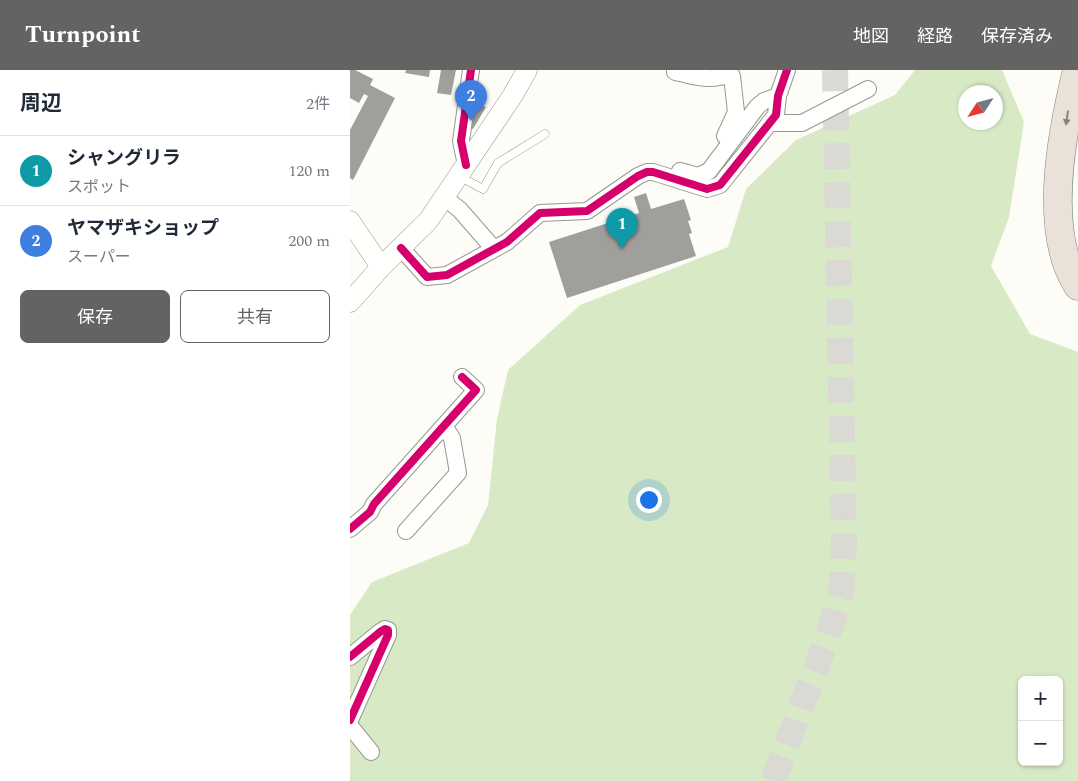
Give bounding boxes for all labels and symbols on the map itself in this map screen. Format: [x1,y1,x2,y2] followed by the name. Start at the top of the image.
[455,80,487,121] pin: 2
[958,85,1003,130] north arrow
[1063,110,1071,126] one-way arrow
[606,208,638,249] pin: 1
[636,487,662,513] your location

